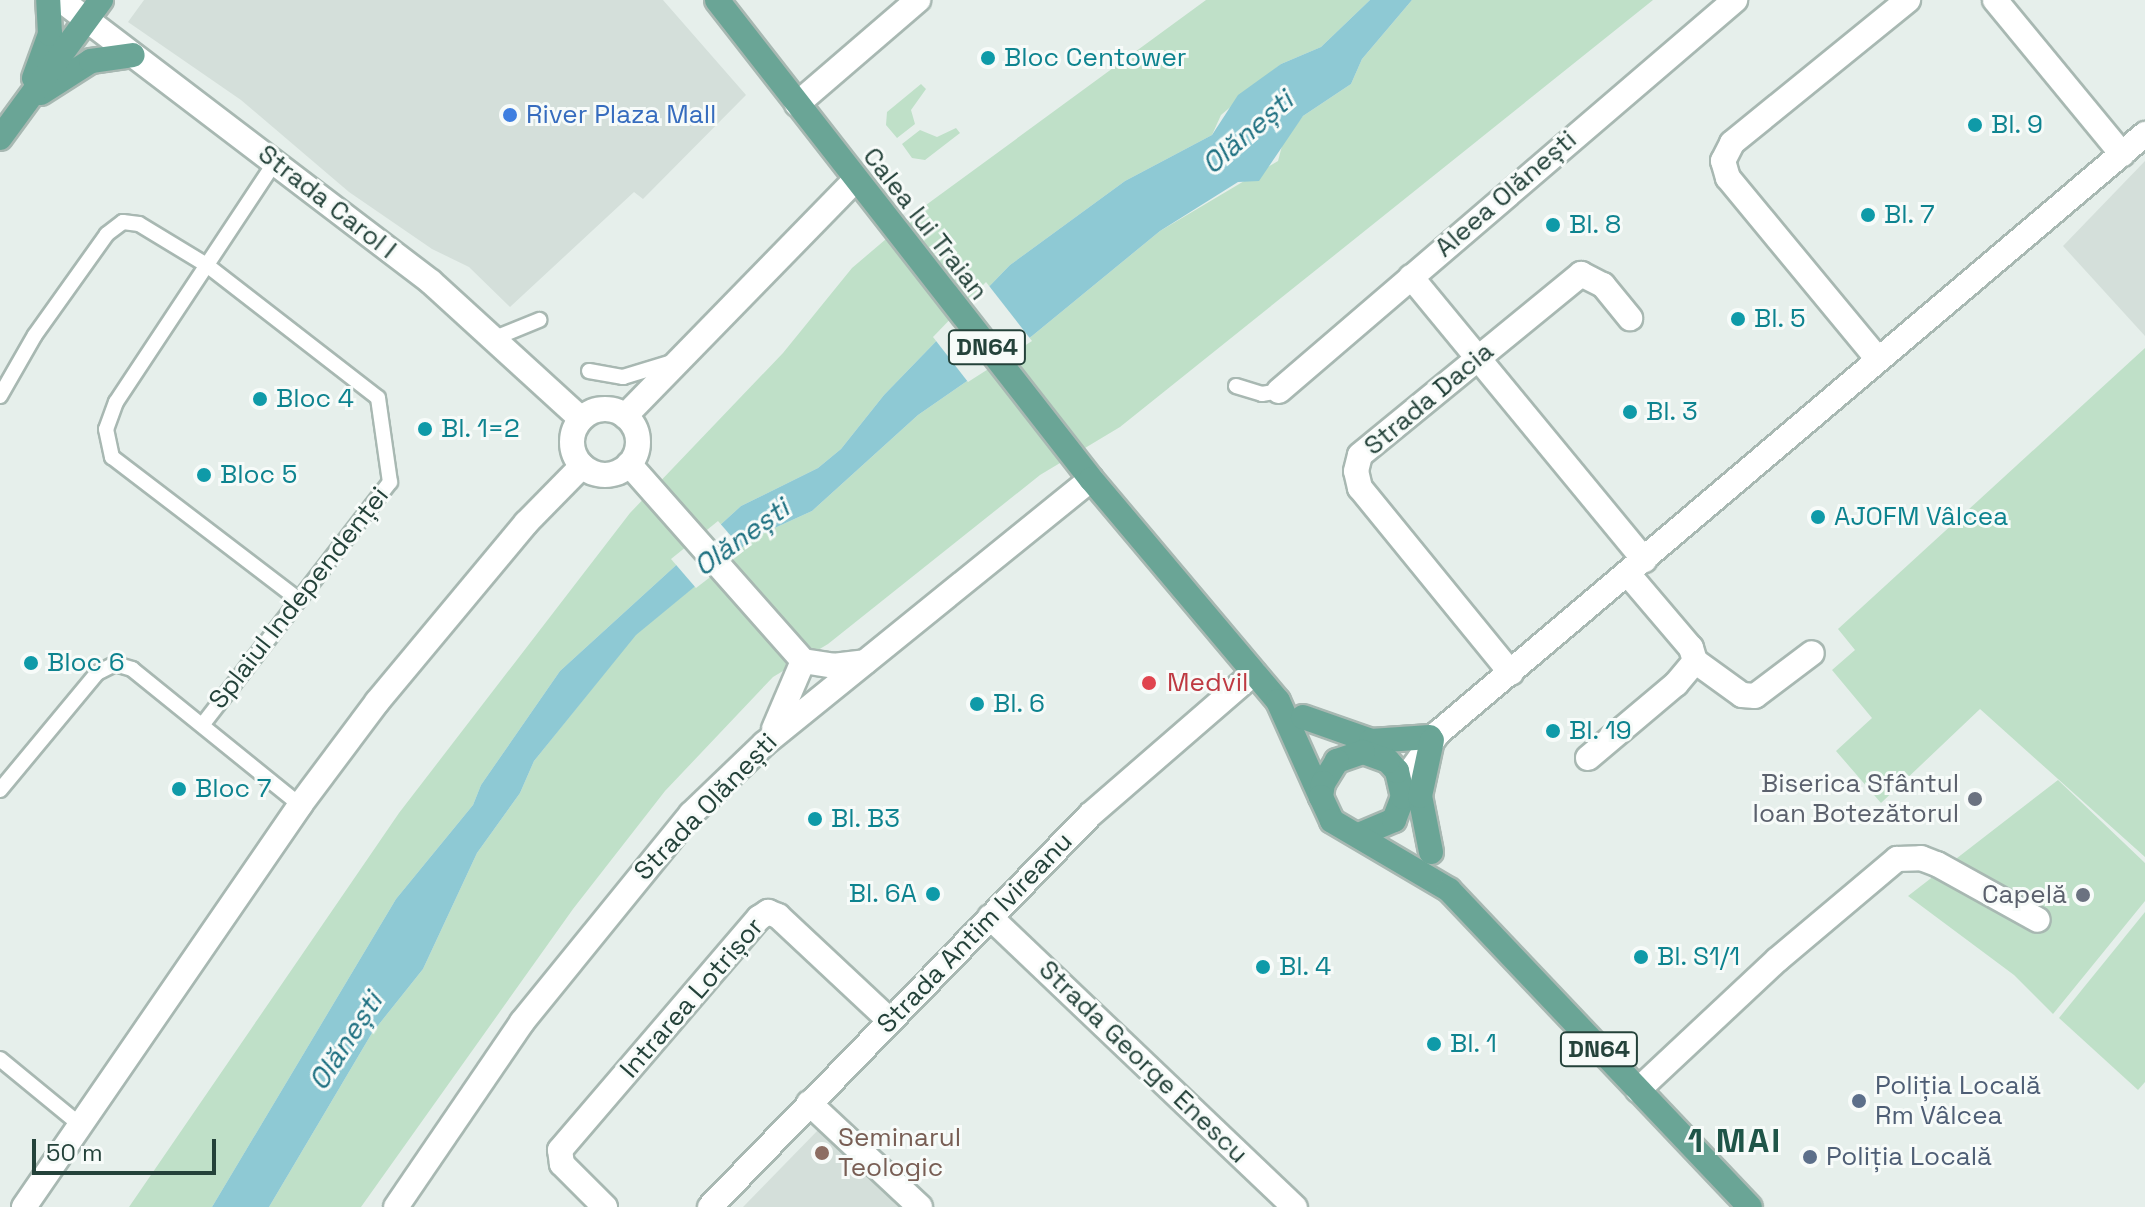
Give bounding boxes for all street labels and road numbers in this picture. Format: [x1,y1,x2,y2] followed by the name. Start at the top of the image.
[1429,124,1583,264] street label: Aleea Olănești
[252,138,402,266] street label: Strada Carol I
[856,141,994,307] street label: Calea lui Traian
[947,327,1027,367] road number: DN64
[1358,336,1500,462] street label: Strada Dacia
[203,481,395,715] street label: Splaiul Independenței
[628,727,784,887] street label: Strada Olănești
[871,826,1079,1040] street label: Strada Antim Ivireanu
[614,912,770,1084] street label: Intrarea Lotrișor
[1032,954,1254,1170] street label: Strada George Enescu
[1559,1029,1639,1069] road number: DN64

